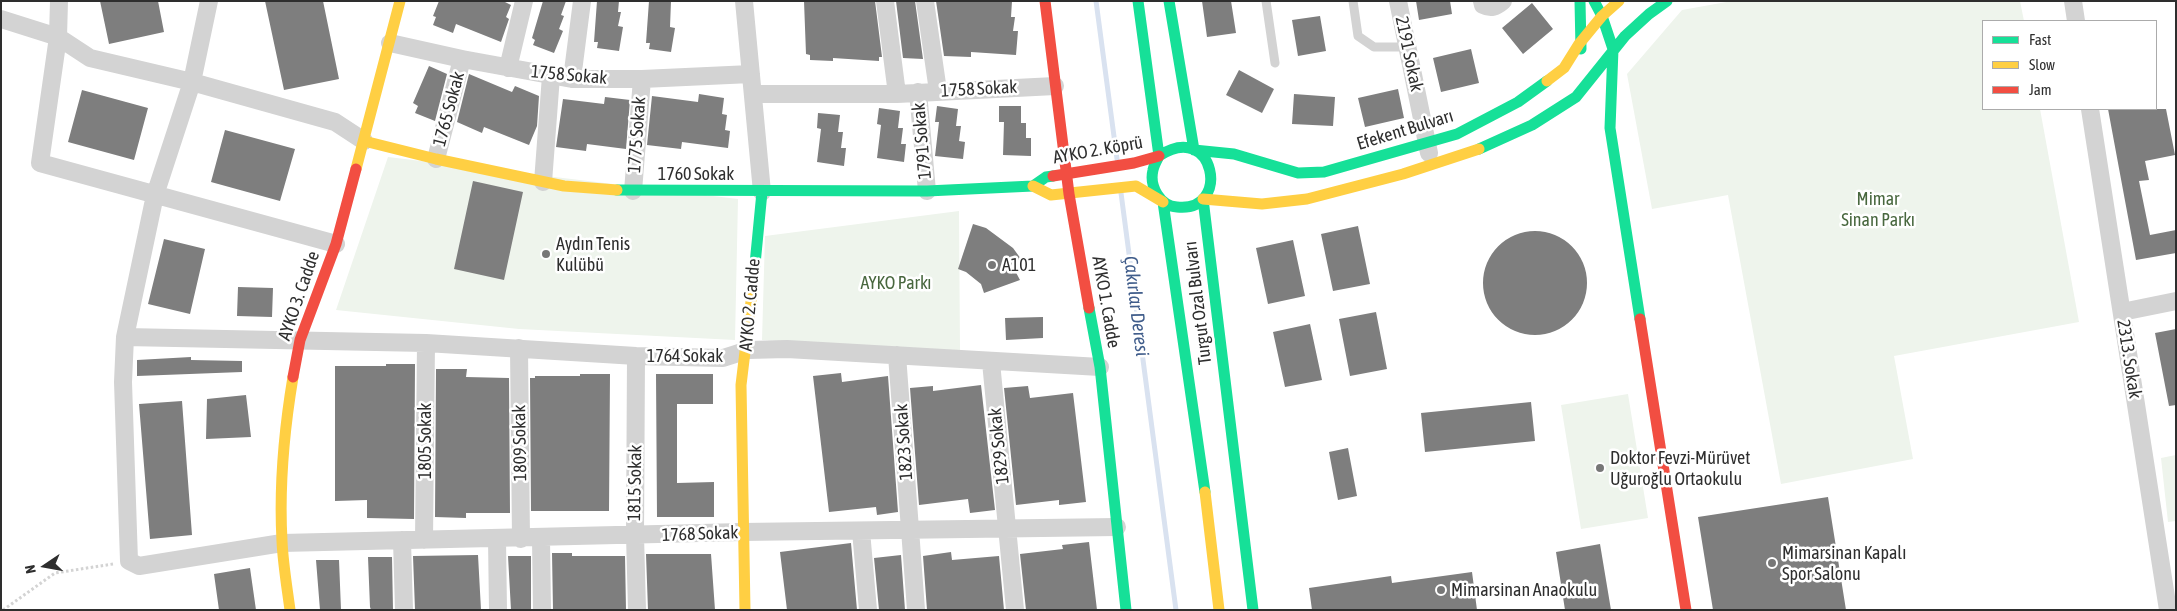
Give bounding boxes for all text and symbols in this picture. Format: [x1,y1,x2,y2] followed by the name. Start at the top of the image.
[1390,14,1428,94] street label: 2191 Sokak
[1982,20,2157,110] legend
[2029,31,2051,48] text: Fast
[2029,56,2055,73] text: Slow
[530,61,608,89] street label: 1758 Sokak
[429,69,469,149] street label: 1765 Sokak
[940,76,1018,102] street label: 1758 Sokak
[2029,81,2052,98] text: Jam
[624,96,650,174] street label: 1775 Sokak
[908,102,936,180] street label: 1791 Sokak
[1354,105,1456,155] street label: Efekent Bulvarı
[1051,131,1145,169] street label: AYKO 2. Köprü
[658,163,734,185] street label: 1760 Sokak
[1841,188,1915,230] park label: Mimar Sinan Parkı
[556,233,630,276] place label: Aydın Tenis Kulübü
[1180,240,1216,366] street label: Turgut Ozal Bulvarı
[540,248,552,260] marker: Aydın Tenis Kulübü
[274,249,324,343] street label: AYKO 3. Cadde
[1002,254,1036,276] place label: A101
[1087,254,1125,350] street label: AYKO 1. Cadde
[1119,255,1153,357] water label: Çakırlar Deresi
[735,258,765,352] street label: AYKO 2. Cadde
[986,259,998,271] marker: A101
[861,272,931,294] park label: AYKO Parkı
[2112,318,2146,400] street label: 2313. Sokak
[647,345,723,367] street label: 1764 Sokak
[414,403,436,479] street label: 1805 Sokak
[891,403,917,481] street label: 1823 Sokak
[509,405,531,481] street label: 1809 Sokak
[984,407,1014,485] street label: 1829 Sokak
[624,445,646,521] street label: 1815 Sokak
[1610,447,1750,489] place label: Doktor Fevzi-Mürüvet Uğuroğlu Ortaokulu
[1594,462,1606,474] marker: Doktor Fevzi-Mürüvet Uğuroğlu Ortaokulu
[661,522,739,546] street label: 1768 Sokak
[20,541,70,591] north arrow
[1782,542,1906,584] place label: Mimarsinan Kapalı Spor Salonu
[1766,557,1778,569] marker: Mimarsinan Kapalı Spor Salonu
[22,563,39,575] text: N
[1451,579,1597,601] place label: Mimarsinan Anaokulu
[1435,584,1447,596] marker: Mimarsinan Anaokulu

